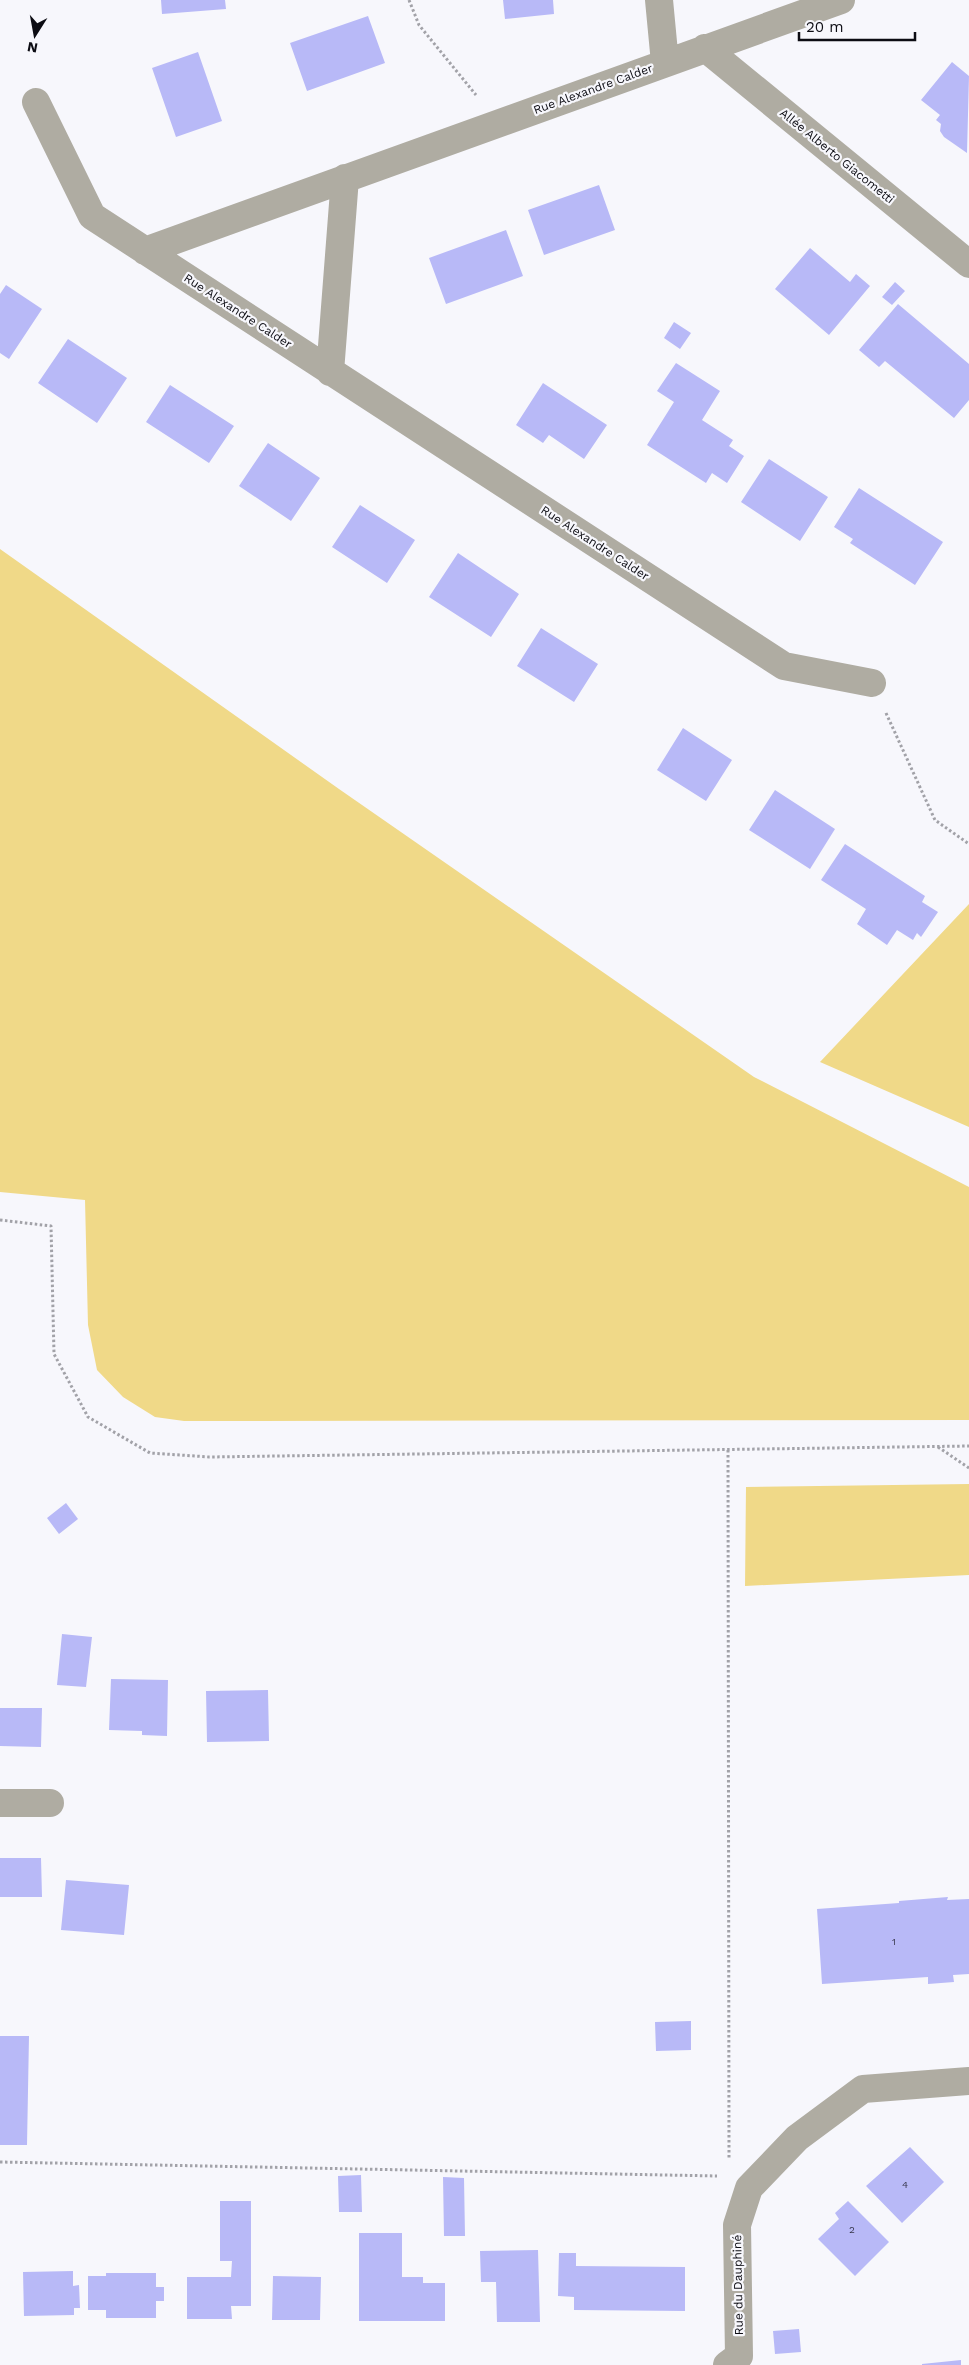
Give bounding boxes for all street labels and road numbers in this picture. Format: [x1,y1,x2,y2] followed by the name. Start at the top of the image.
[531,61,655,117] street label: Rue Alexandre Calder
[777,106,897,206] street label: Allée Alberto Giacometti
[181,271,295,351] street label: Rue Alexandre Calder
[538,503,652,583] street label: Rue Alexandre Calder
[730,2234,746,2335] street label: Rue du Dauphiné

